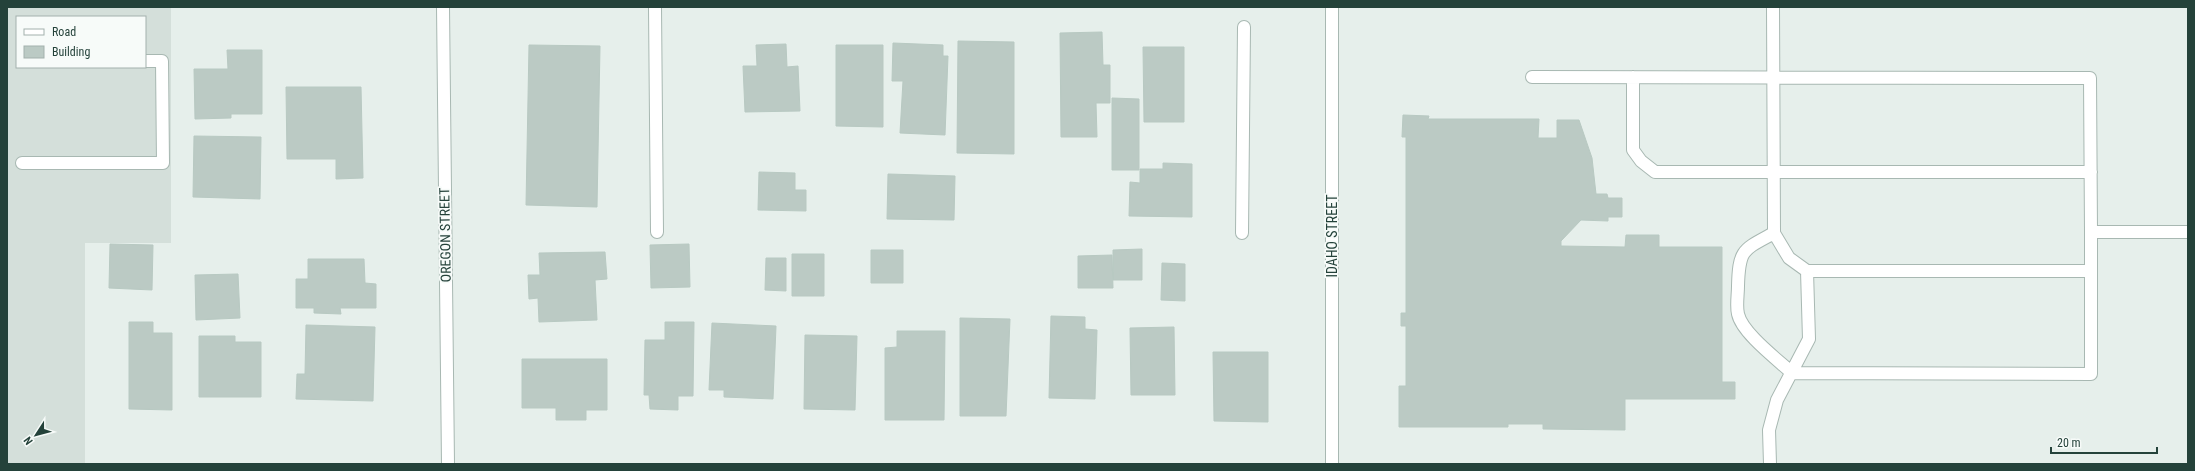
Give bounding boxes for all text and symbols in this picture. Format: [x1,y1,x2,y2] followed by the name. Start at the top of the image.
[16,16,146,68] legend
[52,25,76,39] text: Road
[52,45,90,59] text: Building
[436,188,454,282] street label: OREGON STREET
[1324,194,1340,278] street label: IDAHO STREET
[16,415,56,455] north arrow
[2051,429,2157,455] scale bar
[21,434,36,447] text: N
[2057,436,2081,450] text: 20 m

